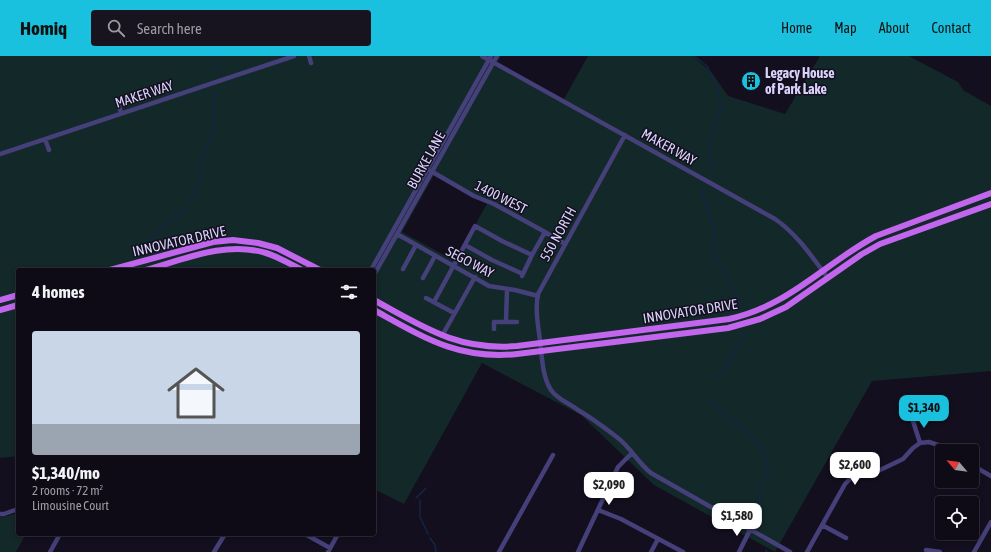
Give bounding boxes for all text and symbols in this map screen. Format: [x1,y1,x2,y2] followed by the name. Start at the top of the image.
[91,10,371,46] search box
[20,17,67,39] text: Homiq
[105,17,127,39] icon: search
[137,20,202,37] text: Search here
[781,20,812,36] text: Home
[834,20,857,36] text: Map
[879,20,910,36] text: About
[932,20,971,36] text: Contact
[765,65,835,97] place label: Legacy House of Park Lake
[740,70,762,92] building icon: Legacy House of Park Lake
[113,77,176,111] street label: MAKER WAY
[639,125,700,169] street label: MAKER WAY
[404,128,448,191] street label: BURKE LANE
[472,177,530,217] street label: 1400 WEST
[537,204,579,264] street label: 550 NORTH
[131,222,227,260] street label: INNOVATOR DRIVE
[443,243,497,282] street label: SEGO WAY
[338,281,360,303] icon: filters
[32,282,85,302] text: 4 homes
[642,296,738,326] street label: INNOVATOR DRIVE
[160,357,232,429] icon: home
[891,395,957,429] pin: $1,340
[908,400,940,415] text: $1,340
[935,444,979,488] north arrow
[935,444,979,540] map controls
[822,452,888,486] pin: $2,600
[839,457,871,472] text: $2,600
[32,463,100,483] text: $1,340/mo
[576,472,642,506] pin: $2,090
[593,477,625,492] text: $2,090
[32,483,103,498] text: 2 rooms · 72 m²
[935,496,979,540] button: locate
[32,498,109,513] text: Limousine Court
[704,503,770,537] pin: $1,580
[721,508,753,523] text: $1,580

